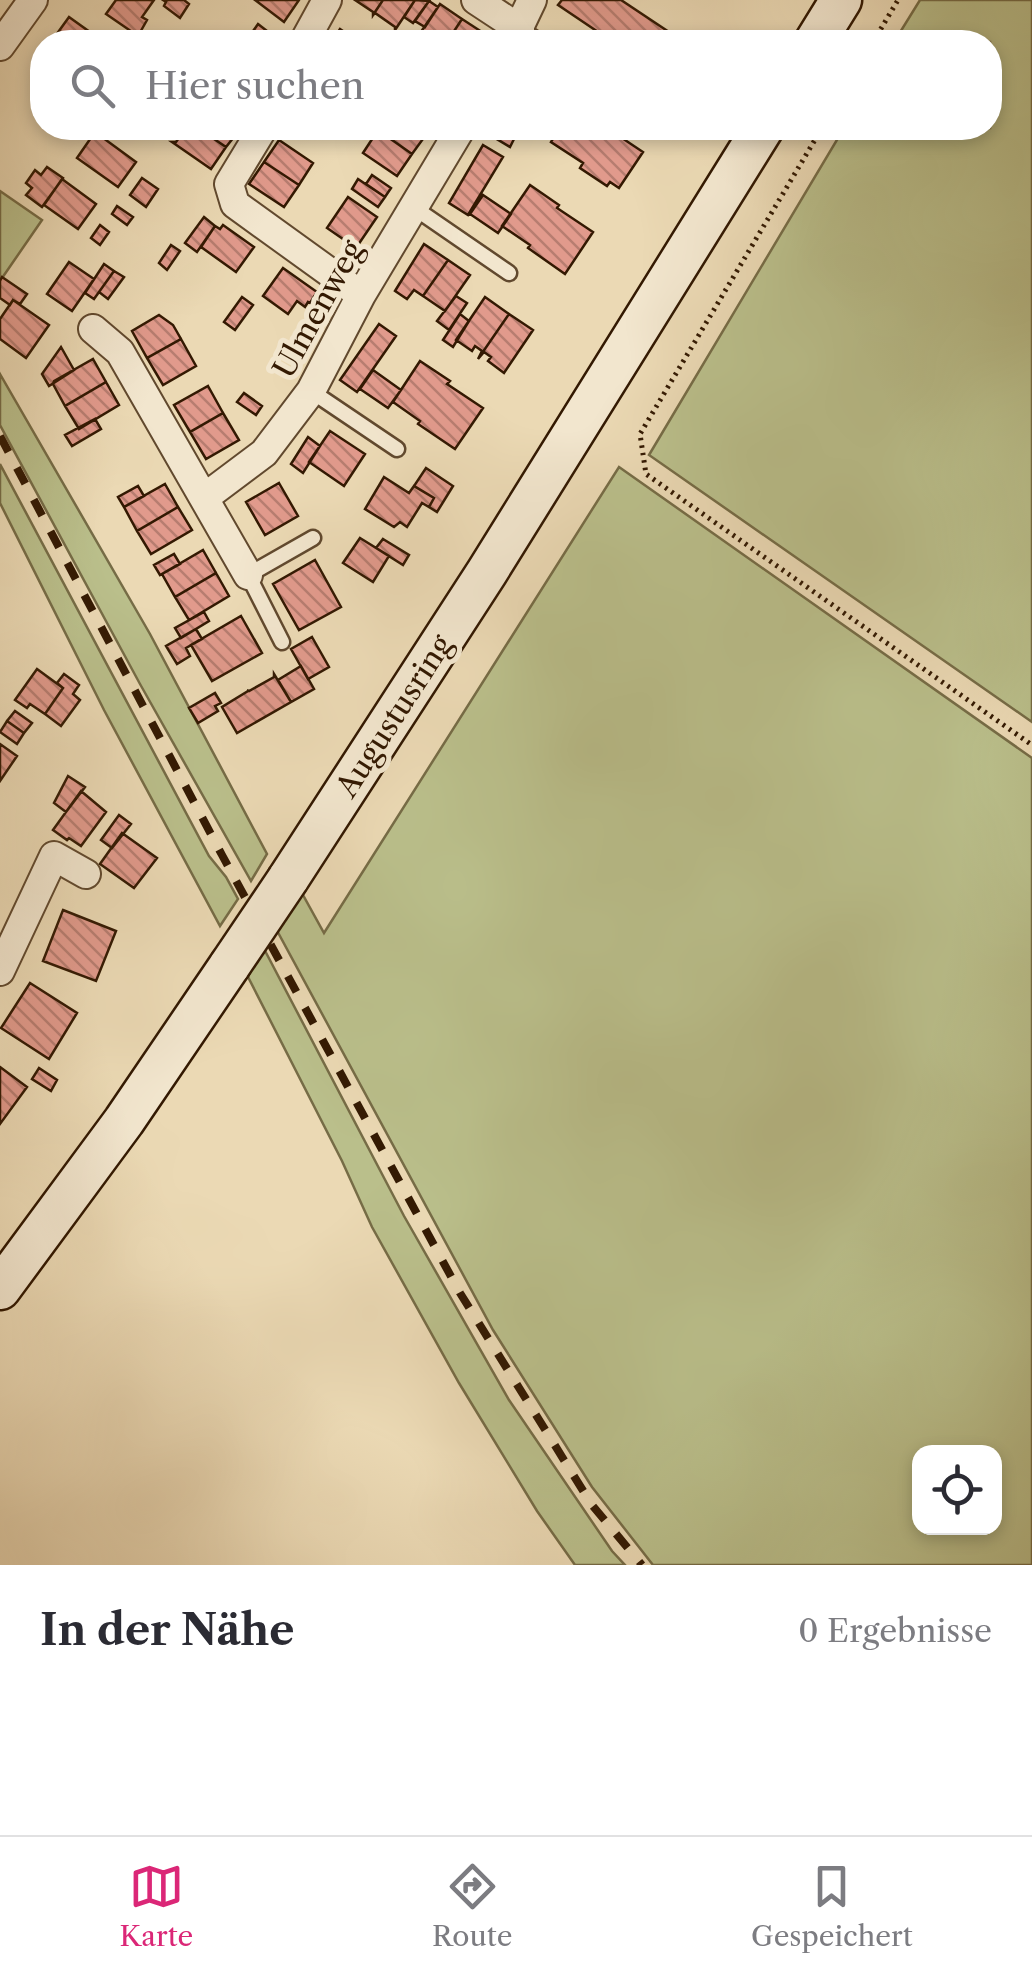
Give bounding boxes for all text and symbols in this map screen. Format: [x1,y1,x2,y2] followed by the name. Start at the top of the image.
[30,30,1002,140] search box
[65,58,120,113] icon: search
[145,62,365,109] text: Hier suchen
[265,234,371,384] street label: Ulmenweg
[327,628,460,805] street label: Augustusring
[912,1445,1002,1535] map controls
[912,1445,1002,1535] button: locate
[40,1604,294,1656] text: In der Nähe
[798,1611,992,1650] text: 0 Ergebnisse
[119,1859,193,1953] tab: Karte
[432,1859,512,1953] tab: Route
[751,1859,913,1953] tab: Gespeichert

